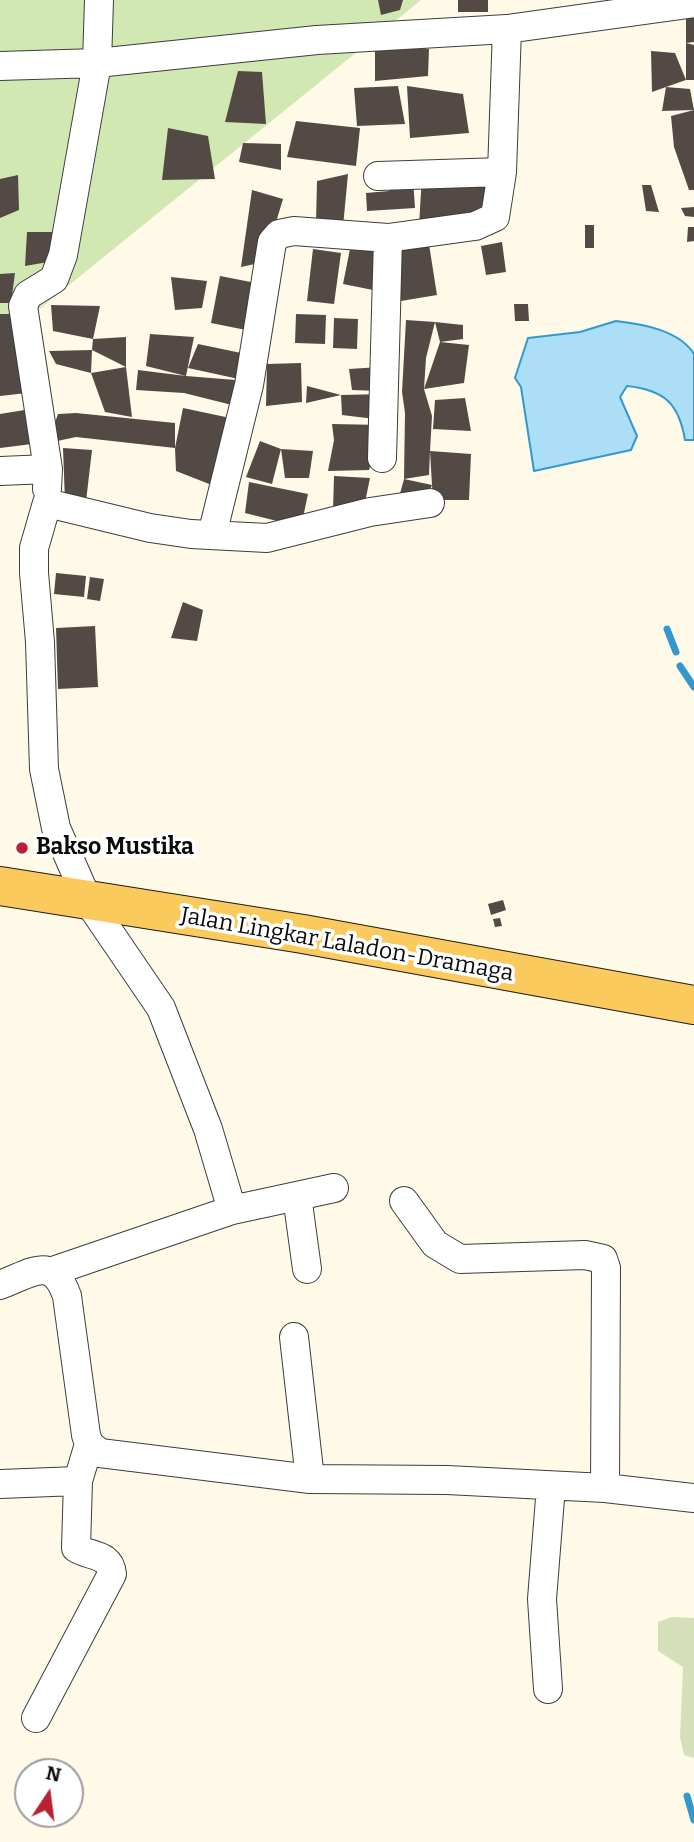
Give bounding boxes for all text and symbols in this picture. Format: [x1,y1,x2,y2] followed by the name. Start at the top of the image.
[36,834,194,862] place label: Bakso Mustika
[14,840,30,856] marker: Bakso Mustika
[178,902,516,988] street label: Jalan Lingkar Laladon-Dramaga
[14,1758,84,1828] north arrow
[44,1761,63,1787] text: N

